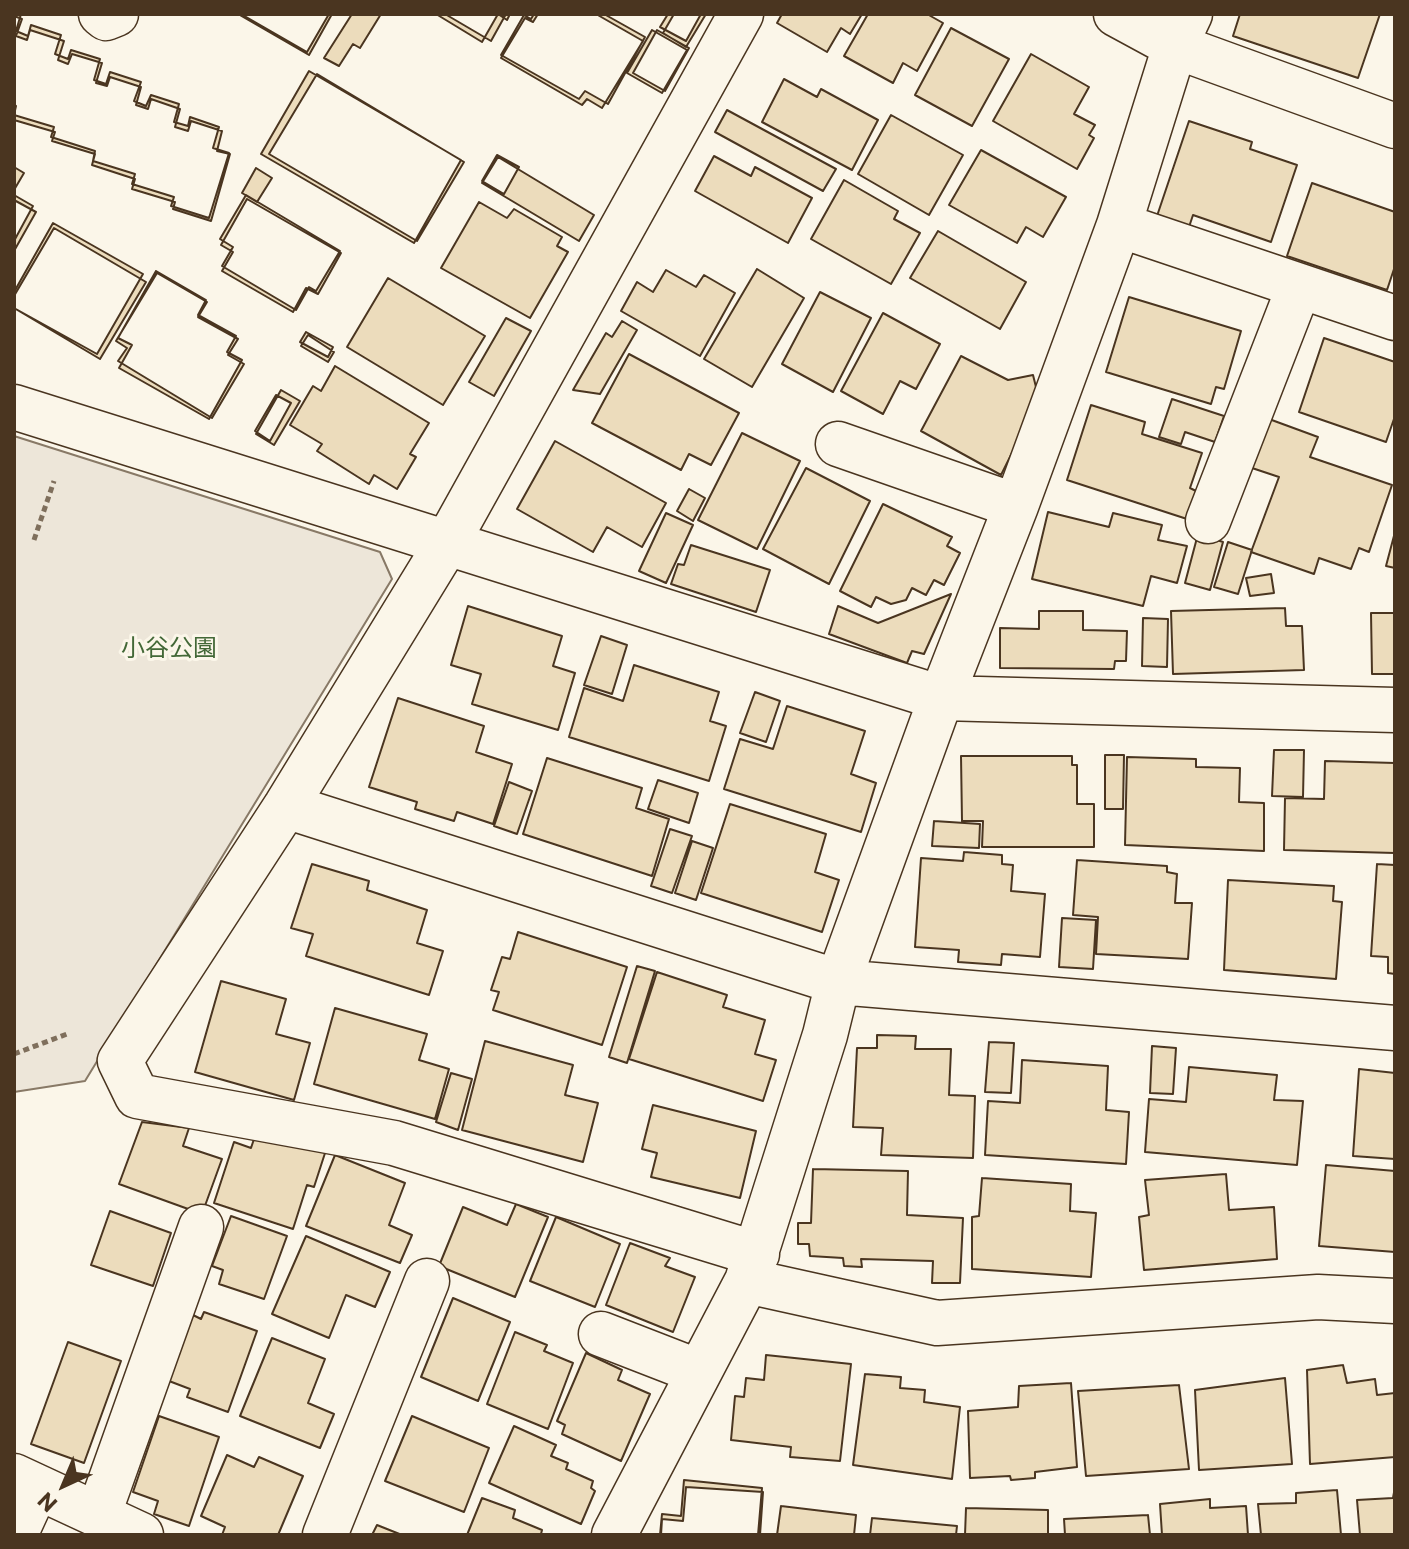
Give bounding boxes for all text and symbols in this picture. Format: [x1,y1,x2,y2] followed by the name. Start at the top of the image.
[121,634,217,662] park label: 小谷公園
[24,1445,104,1525] north arrow
[32,1487,62,1518] text: N

